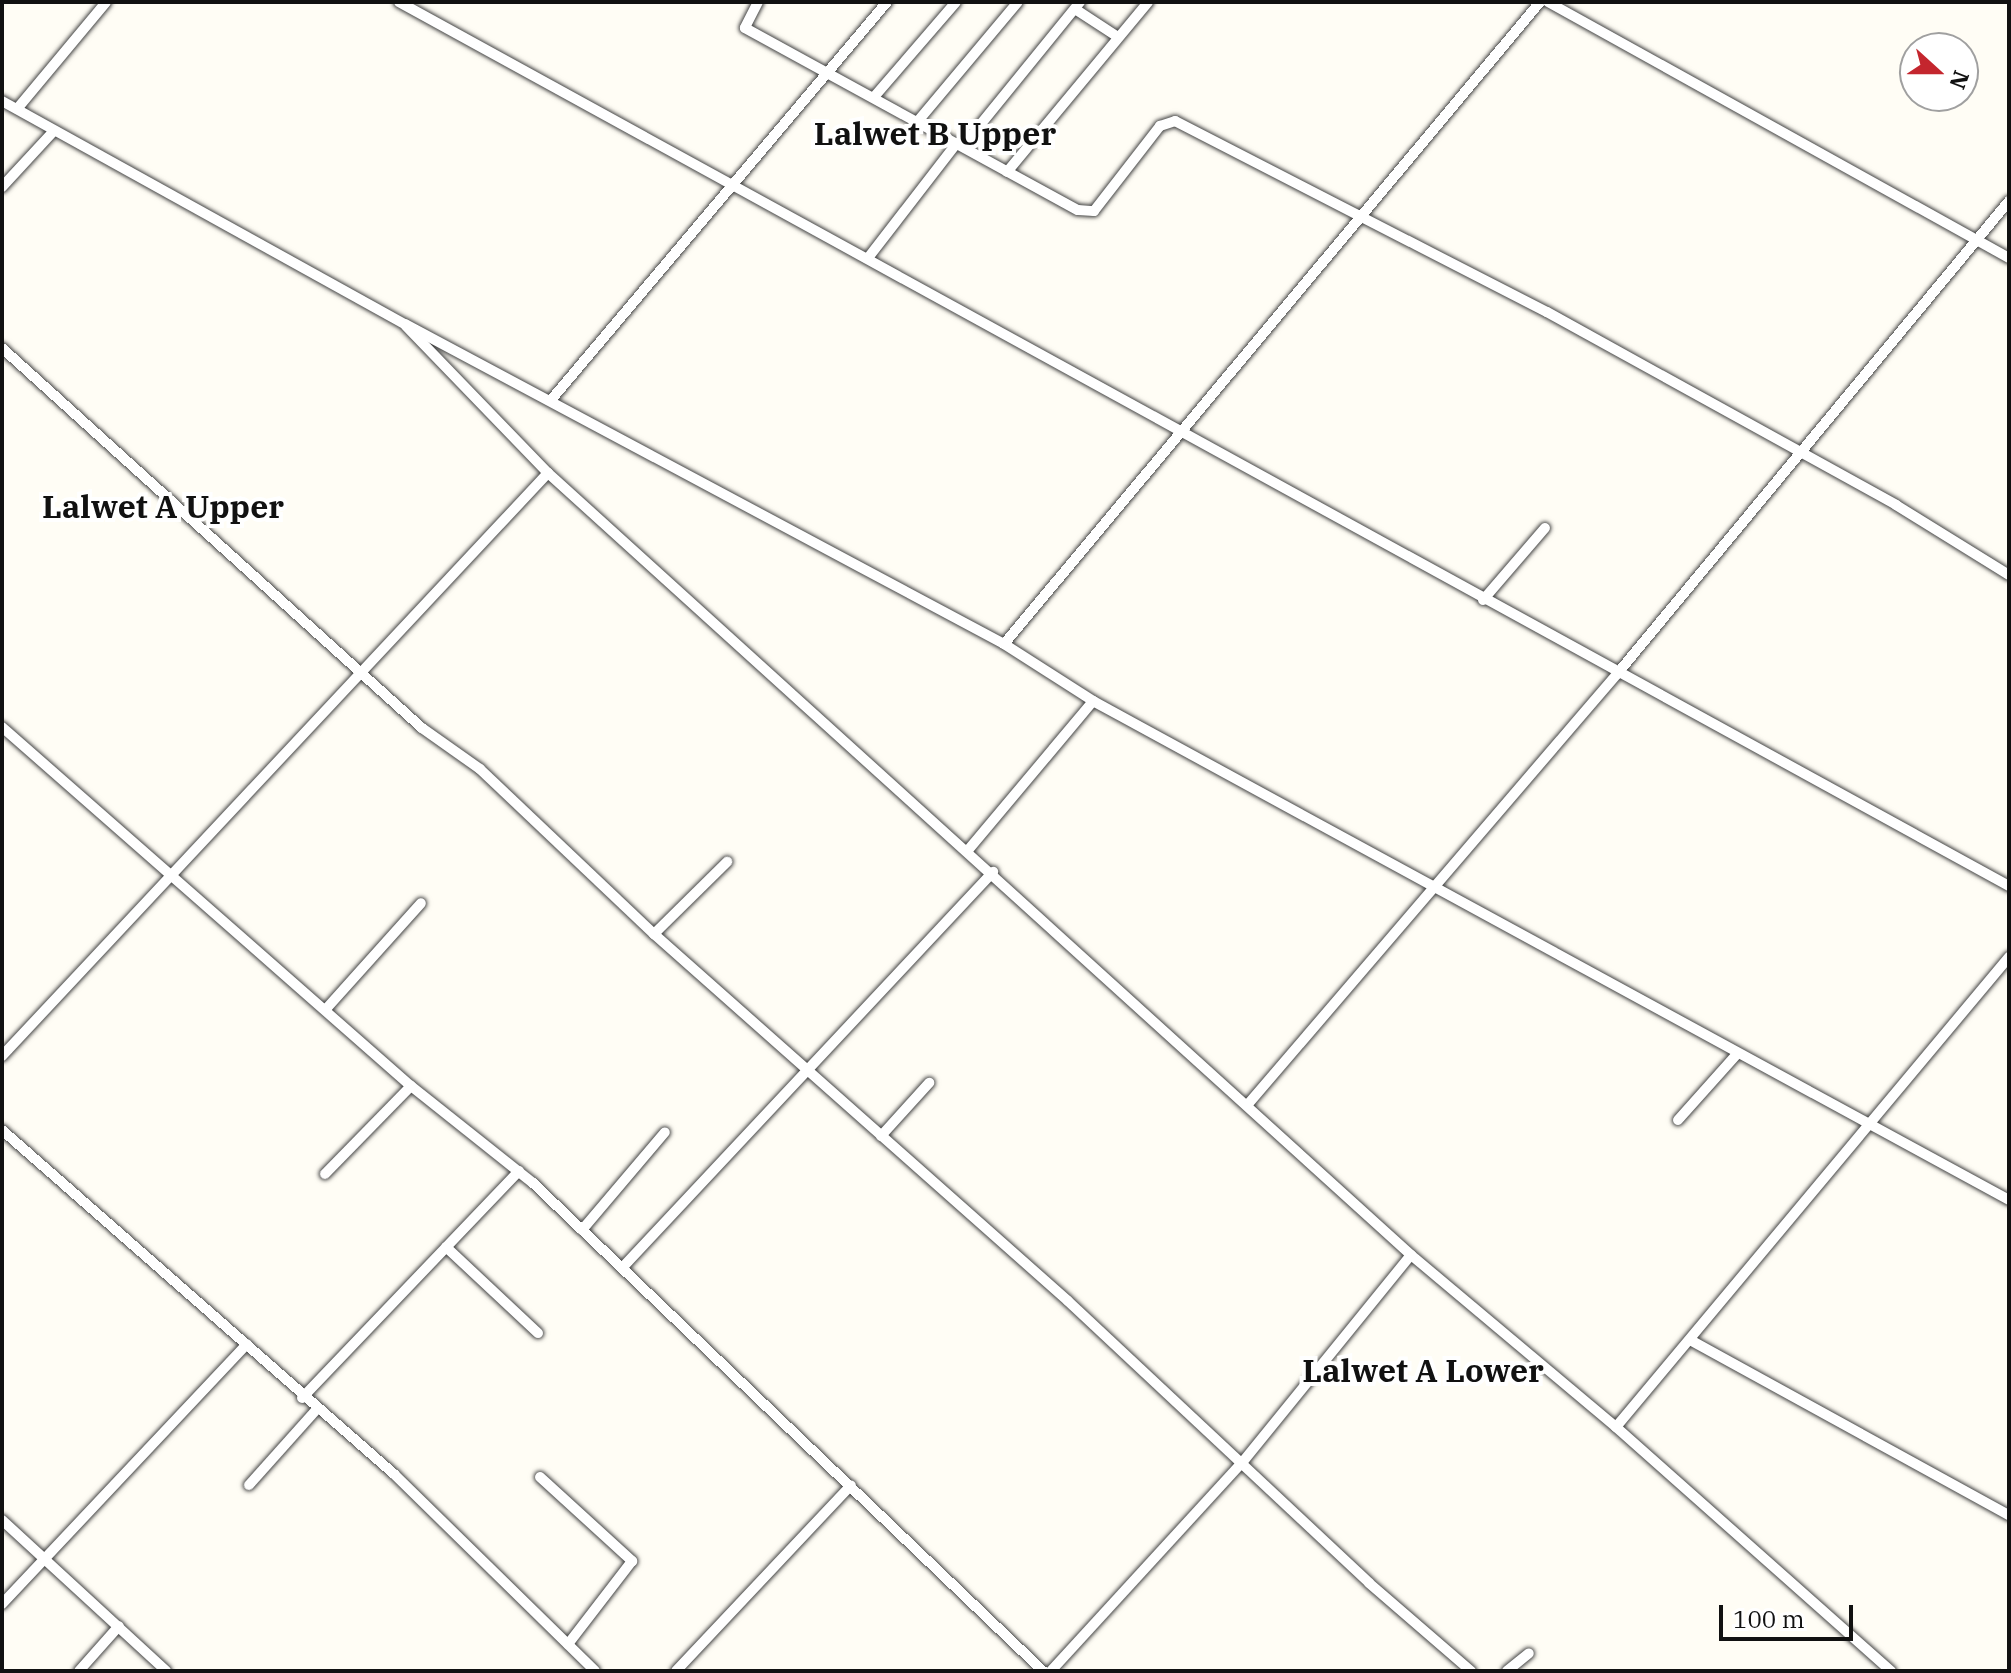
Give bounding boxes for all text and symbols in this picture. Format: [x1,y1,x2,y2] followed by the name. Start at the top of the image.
[1899,32,1979,112] north arrow
[1943,67,1977,93] text: N
[814,114,1056,152] district label: Lalwet B Upper
[42,487,284,525] district label: Lalwet A Upper
[1302,1351,1544,1389] district label: Lalwet A Lower
[1723,1589,1857,1639] scale bar
[1733,1603,1805,1635] text: 100 m

